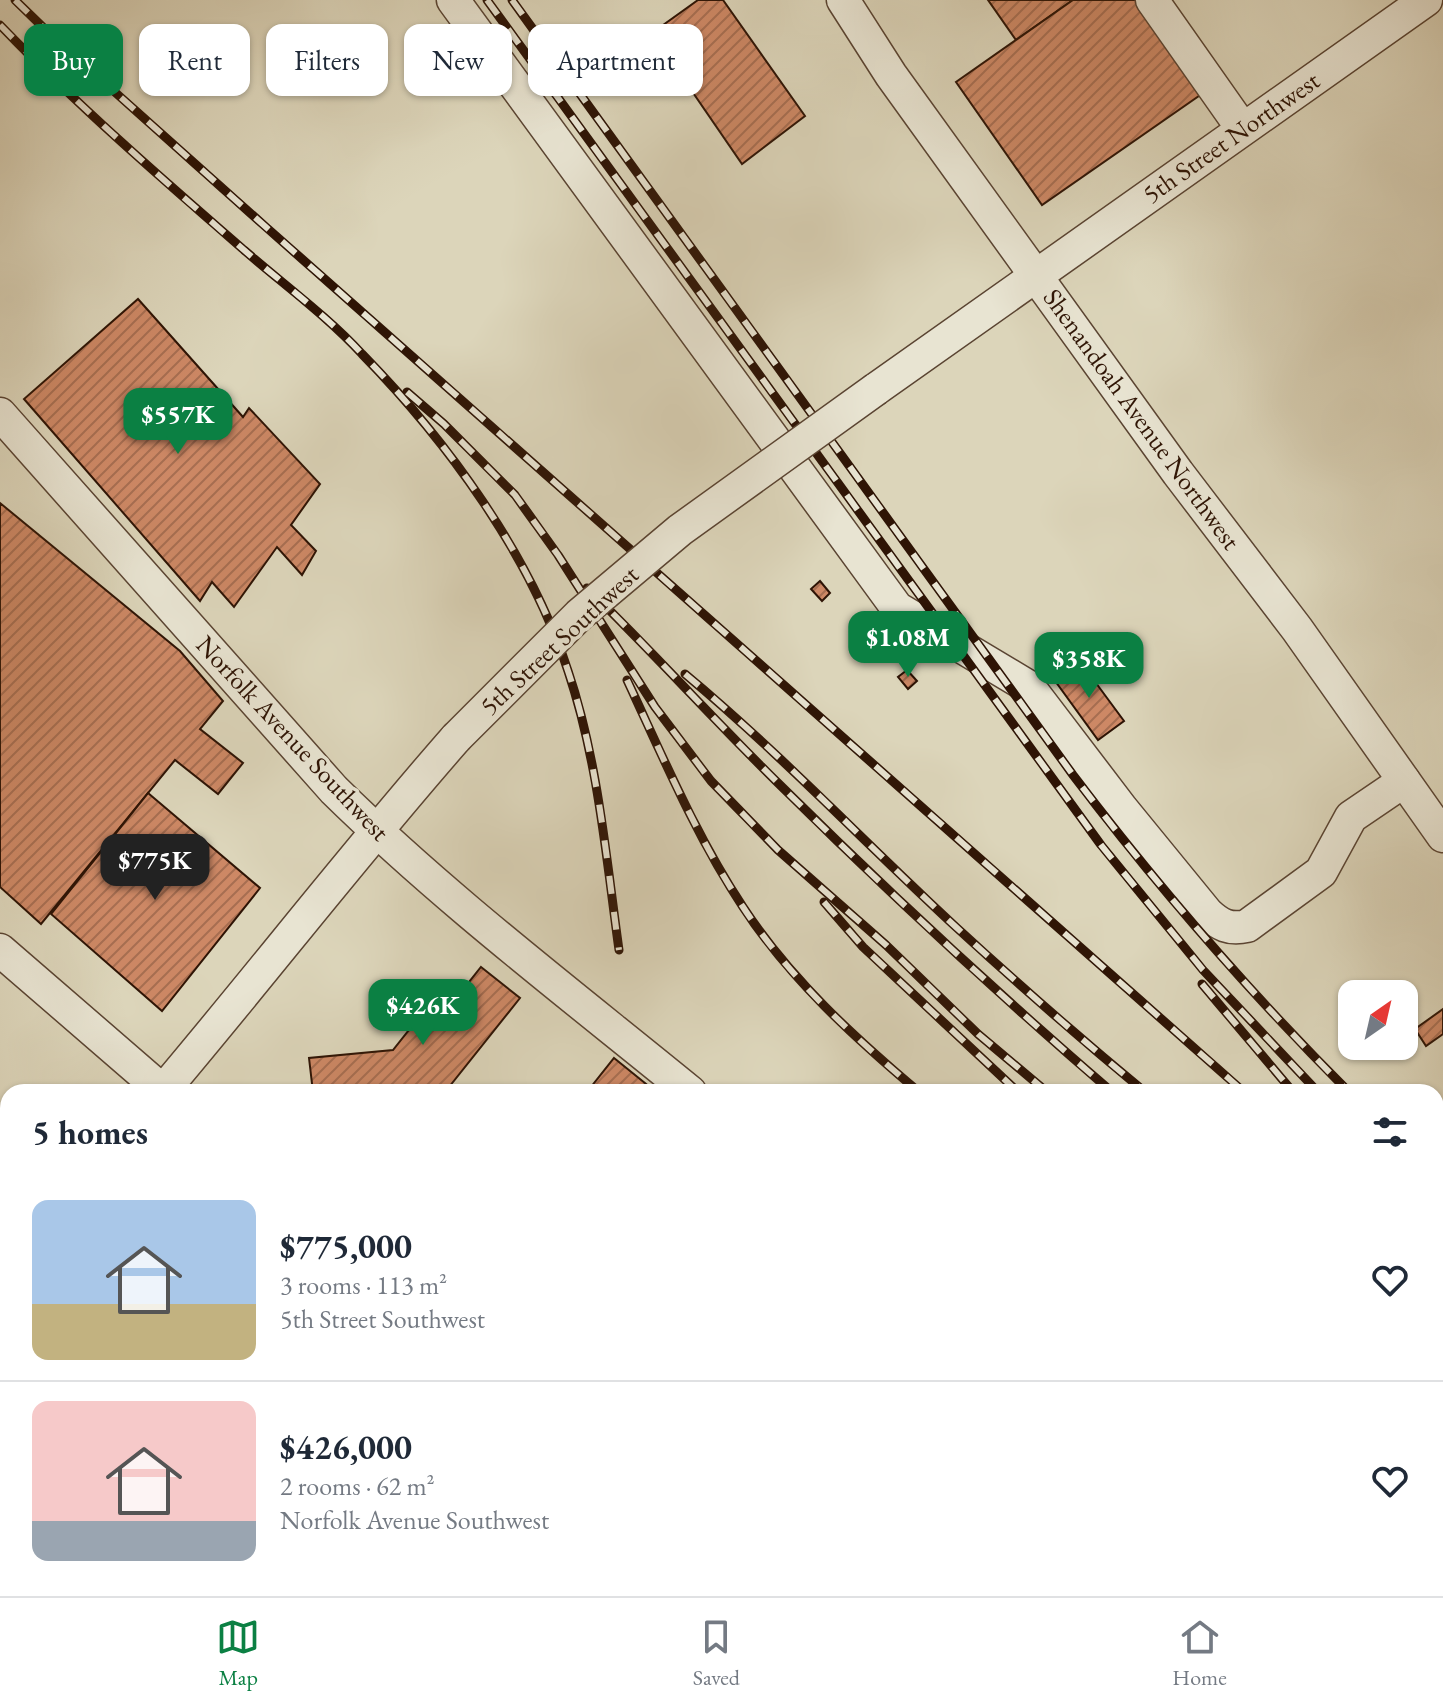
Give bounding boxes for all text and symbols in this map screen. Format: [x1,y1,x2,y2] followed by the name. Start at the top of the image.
[24,24,123,96] chip: Buy
[139,24,250,96] chip: Rent
[266,24,388,96] chip: Filters
[404,24,512,96] chip: New
[528,24,703,96] chip: Apartment
[1136,63,1326,211] street label: 5th Street Northwest
[1036,282,1248,556] street label: Shenandoah Avenue Northwest
[122,388,234,456] pin: $557K
[141,397,215,431] text: $557K
[472,558,646,722] street label: 5th Street Southwest
[843,611,973,679] pin: $1.08M
[866,620,950,654] text: $1.08M
[189,628,397,848] street label: Norfolk Avenue Southwest
[1033,632,1145,700] pin: $358K
[1052,641,1126,675] text: $358K
[99,834,211,902] pin: $775K
[118,843,192,877] text: $775K
[367,979,479,1047] pin: $426K
[1338,980,1418,1060] north arrow
[1338,980,1418,1060] map controls
[386,988,460,1022] text: $426K
[32,1110,148,1154] text: 5 homes
[1368,1110,1412,1154] icon: filters
[280,1224,412,1268] text: $775,000
[96,1232,192,1328] icon: home
[1368,1258,1412,1302] icon: heart
[280,1268,447,1302] text: 3 rooms · 113 m²
[280,1302,485,1336] text: 5th Street Southwest
[280,1425,412,1469] text: $426,000
[96,1433,192,1529] icon: home
[1368,1459,1412,1503] icon: heart
[280,1469,435,1503] text: 2 rooms · 62 m²
[280,1503,549,1537] text: Norfolk Avenue Southwest
[216,1615,260,1692] tab: Map
[693,1615,740,1692] tab: Saved
[1172,1615,1227,1692] tab: Home

